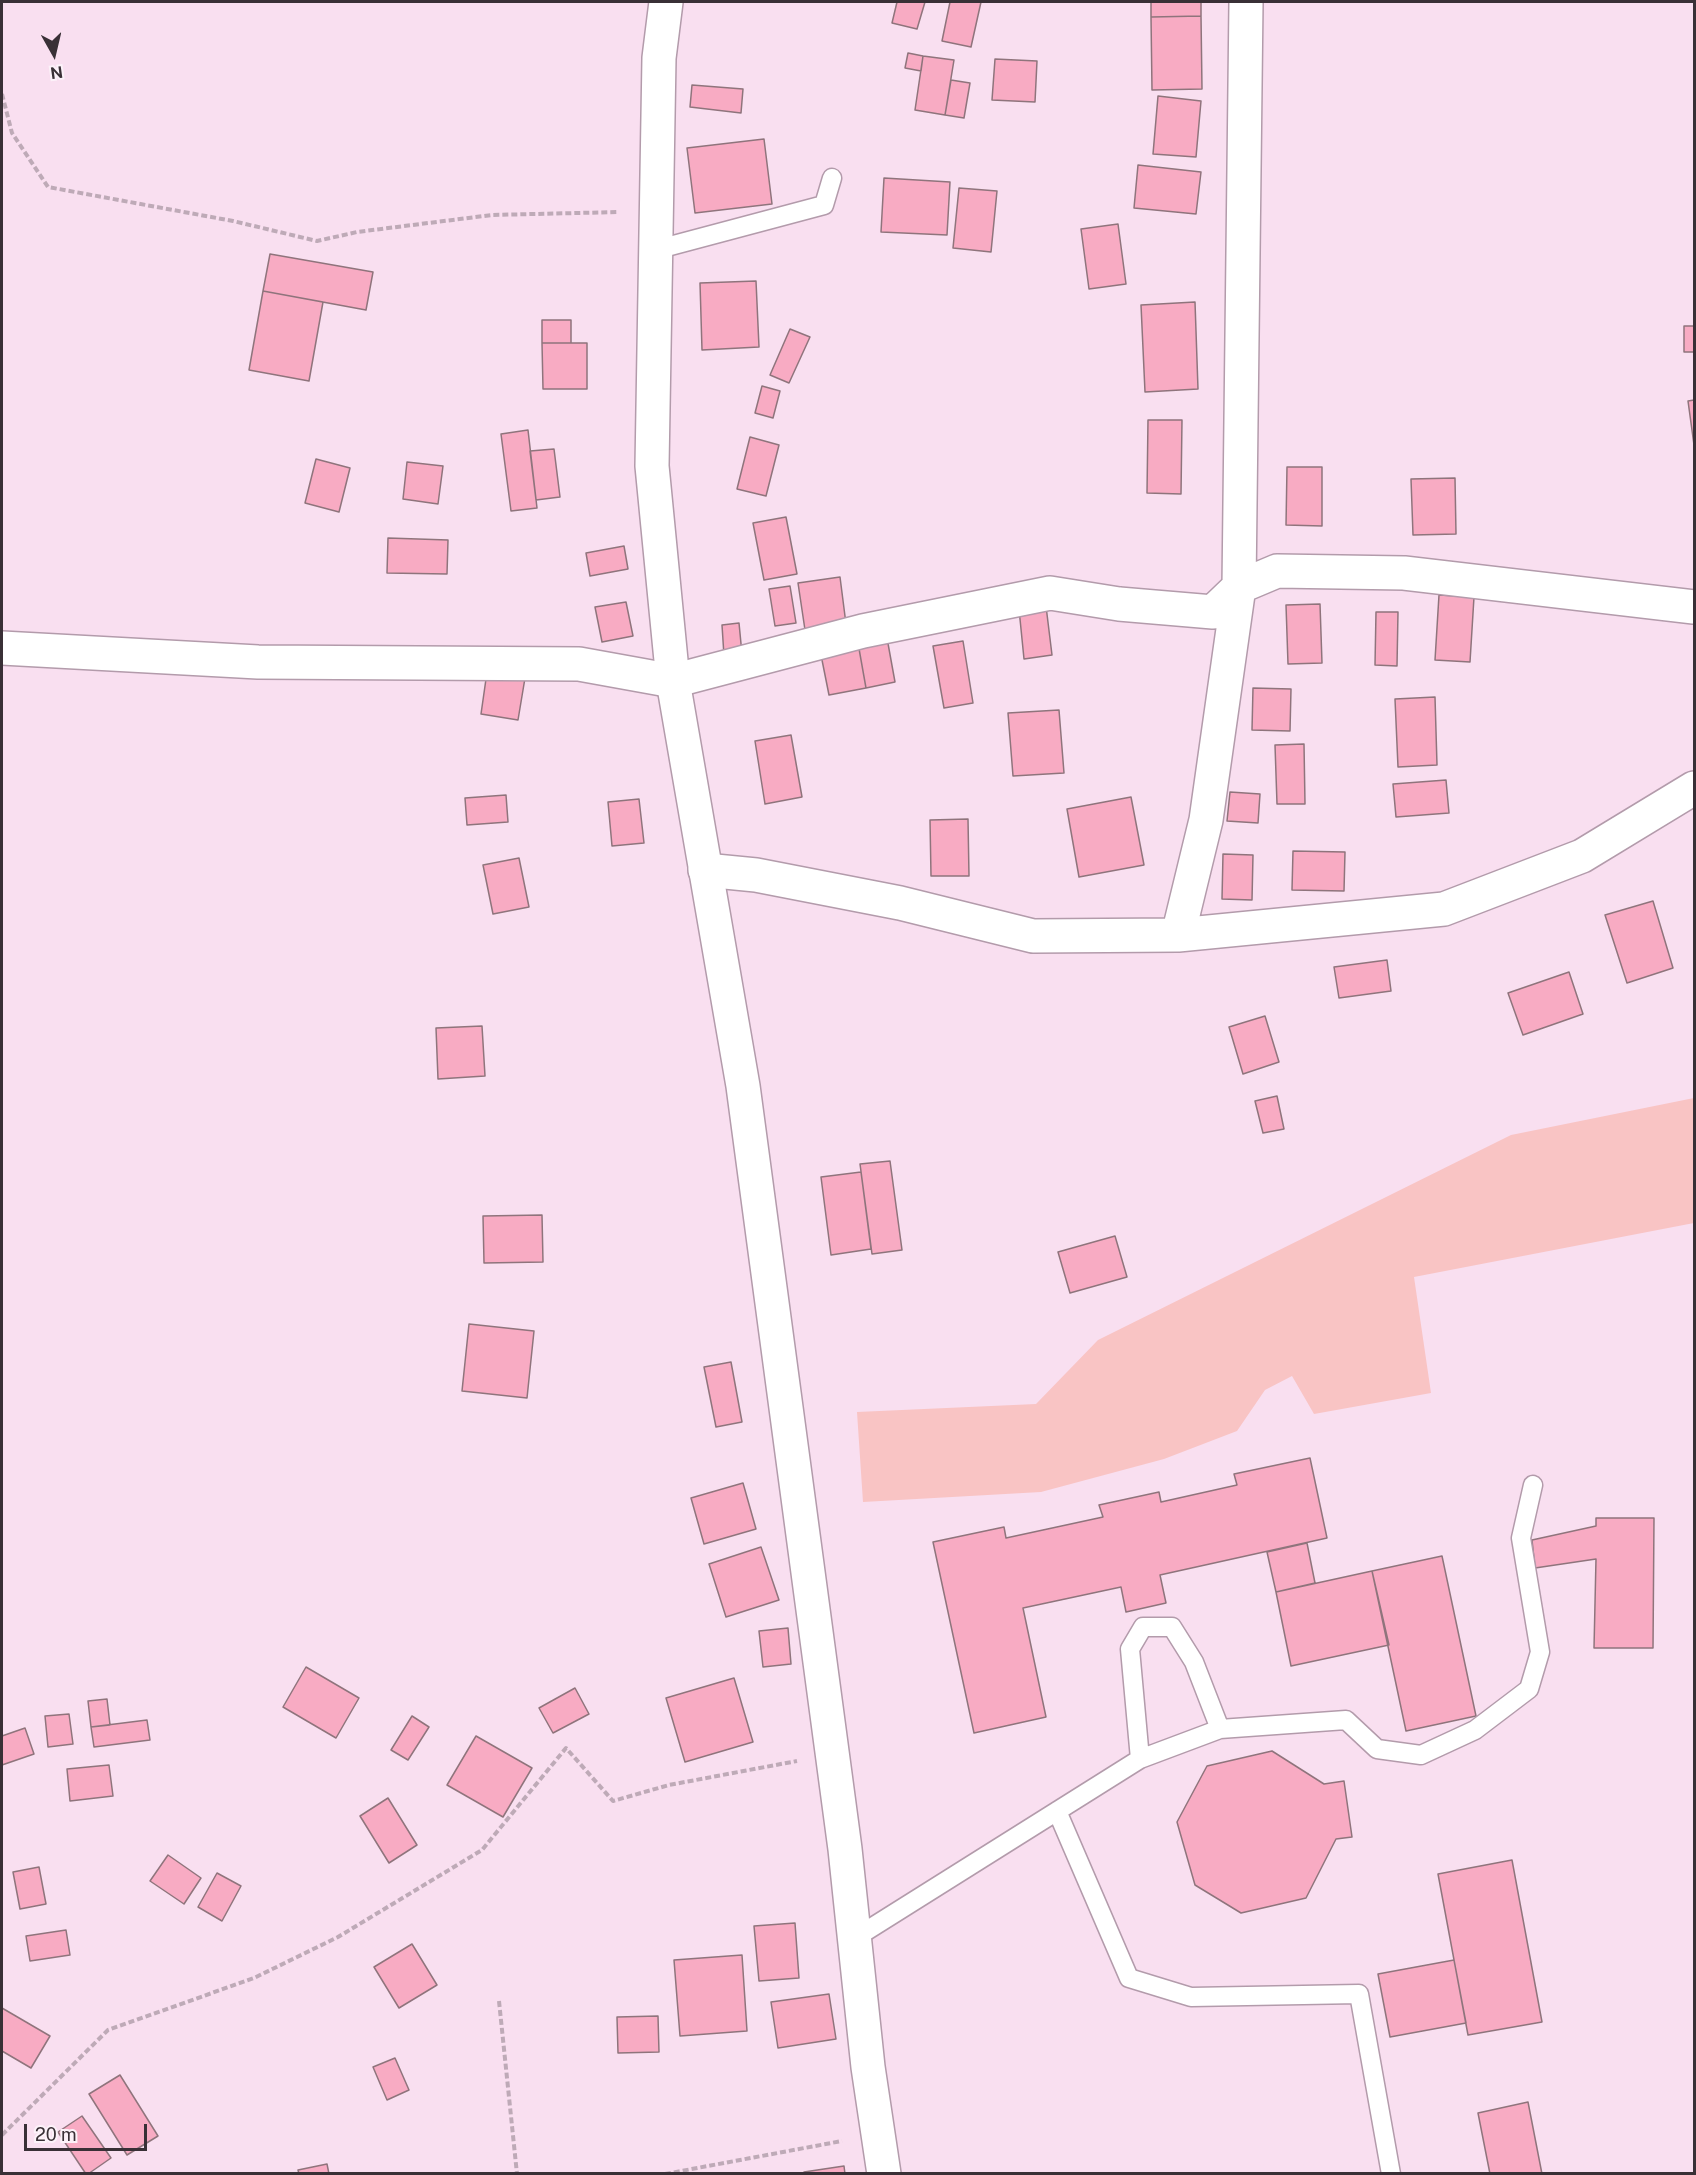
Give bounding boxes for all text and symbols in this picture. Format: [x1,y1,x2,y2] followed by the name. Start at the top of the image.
[24,24,84,84] north arrow
[49,62,64,83] text: N
[27,2112,150,2150] scale bar
[35,2124,77,2145] text: 20 m

